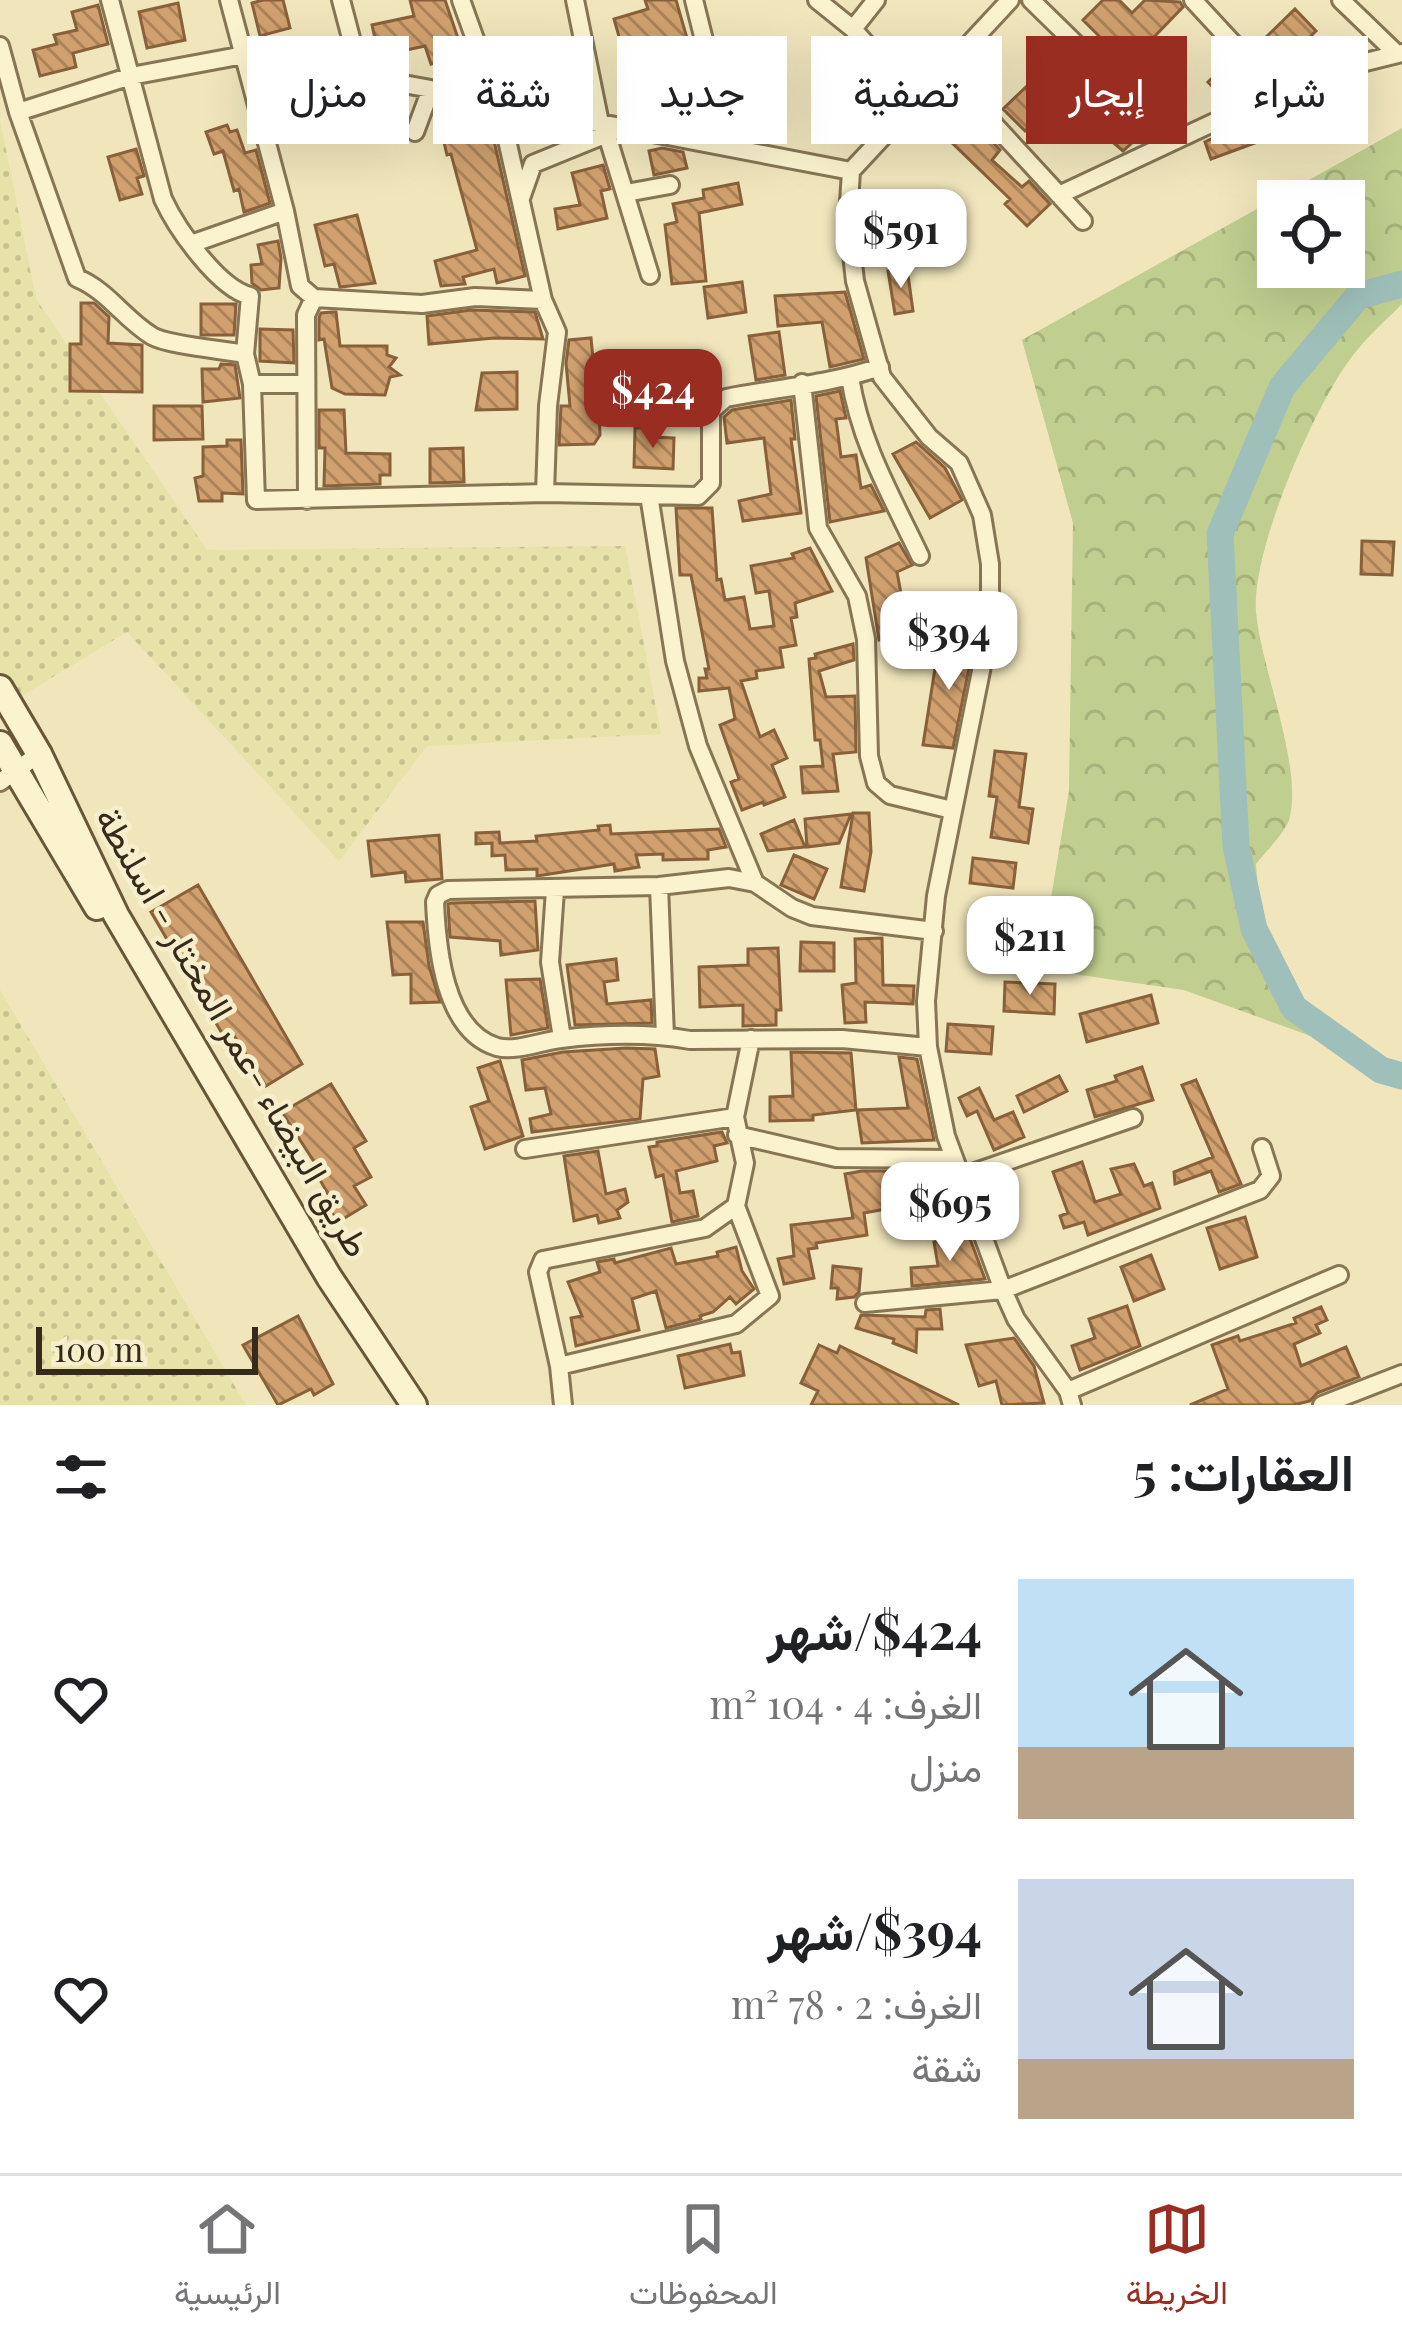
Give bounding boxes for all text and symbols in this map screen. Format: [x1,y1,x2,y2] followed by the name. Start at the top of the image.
[247,36,409,144] chip: منزل
[433,36,593,144] chip: شقة
[617,36,787,144] chip: جديد
[811,36,1002,144] chip: تصفية
[1026,36,1187,144] chip: إيجار
[1211,36,1368,144] chip: شراء
[1257,180,1365,288] map controls
[1257,180,1365,288] button: locate
[830,189,972,291] pin: $591
[863,202,939,254] text: $591
[582,349,724,451] pin: $424
[611,362,695,414] text: $424
[878,591,1020,693] pin: $394
[907,604,991,656] text: $394
[85,797,384,1265] street label: طريق البيضاء -عمر المختار - اسلنطة
[959,896,1101,998] pin: $211
[994,909,1066,961] text: $211
[879,1162,1021,1264] pin: $695
[908,1175,992,1227] text: $695
[36,1321,258,1374] scale bar
[54,1326,143,1370] text: 100 m
[1133,1436,1354,1504] text: العقارات: 5
[48,1444,114,1510] icon: filters
[767,1595,982,1663] text: $424/شهر
[1114,1627,1258,1771] icon: home
[48,1666,114,1732] icon: heart
[709,1677,982,1729] text: الغرف: 4 · 104 m²
[909,1740,982,1792] text: منزل
[768,1895,982,1963] text: $394/شهر
[1114,1927,1258,2071] icon: home
[48,1966,114,2032] icon: heart
[731,1977,982,2029] text: الغرف: 2 · 78 m²
[912,2040,982,2092] text: شقة
[174,2196,281,2322] tab: الرئيسية
[629,2196,778,2322] tab: المحفوظات
[1126,2196,1228,2322] tab: الخريطة

